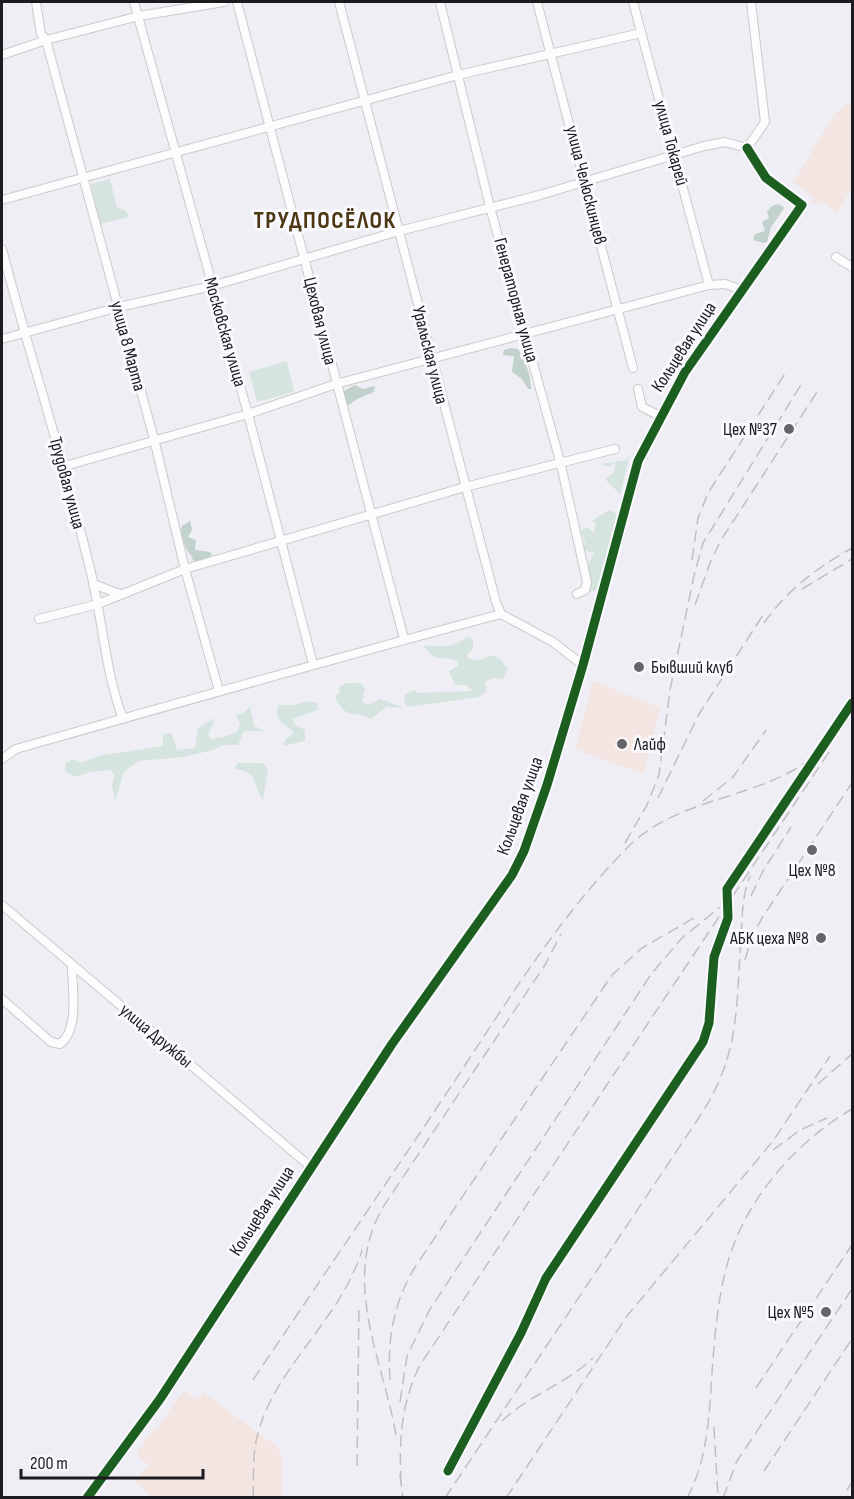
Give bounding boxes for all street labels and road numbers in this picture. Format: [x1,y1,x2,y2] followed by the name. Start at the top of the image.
[650,98,692,188] street label: улица Токарей
[561,123,611,247] street label: улица Челюскинцев
[489,236,543,364] street label: Генераторная улица
[199,275,251,389] street label: Московская улица
[299,275,341,367] street label: Цеховая улица
[647,298,721,396] street label: Кольцевая улица
[106,299,150,393] street label: улица 8 Марта
[408,304,452,406] street label: Уральская улица
[45,435,89,531] street label: Трудовая улица
[493,754,547,858] street label: Кольцевая улица
[115,1000,197,1072] street label: улица Дружбы
[225,1162,299,1260] street label: Кольцевая улица

